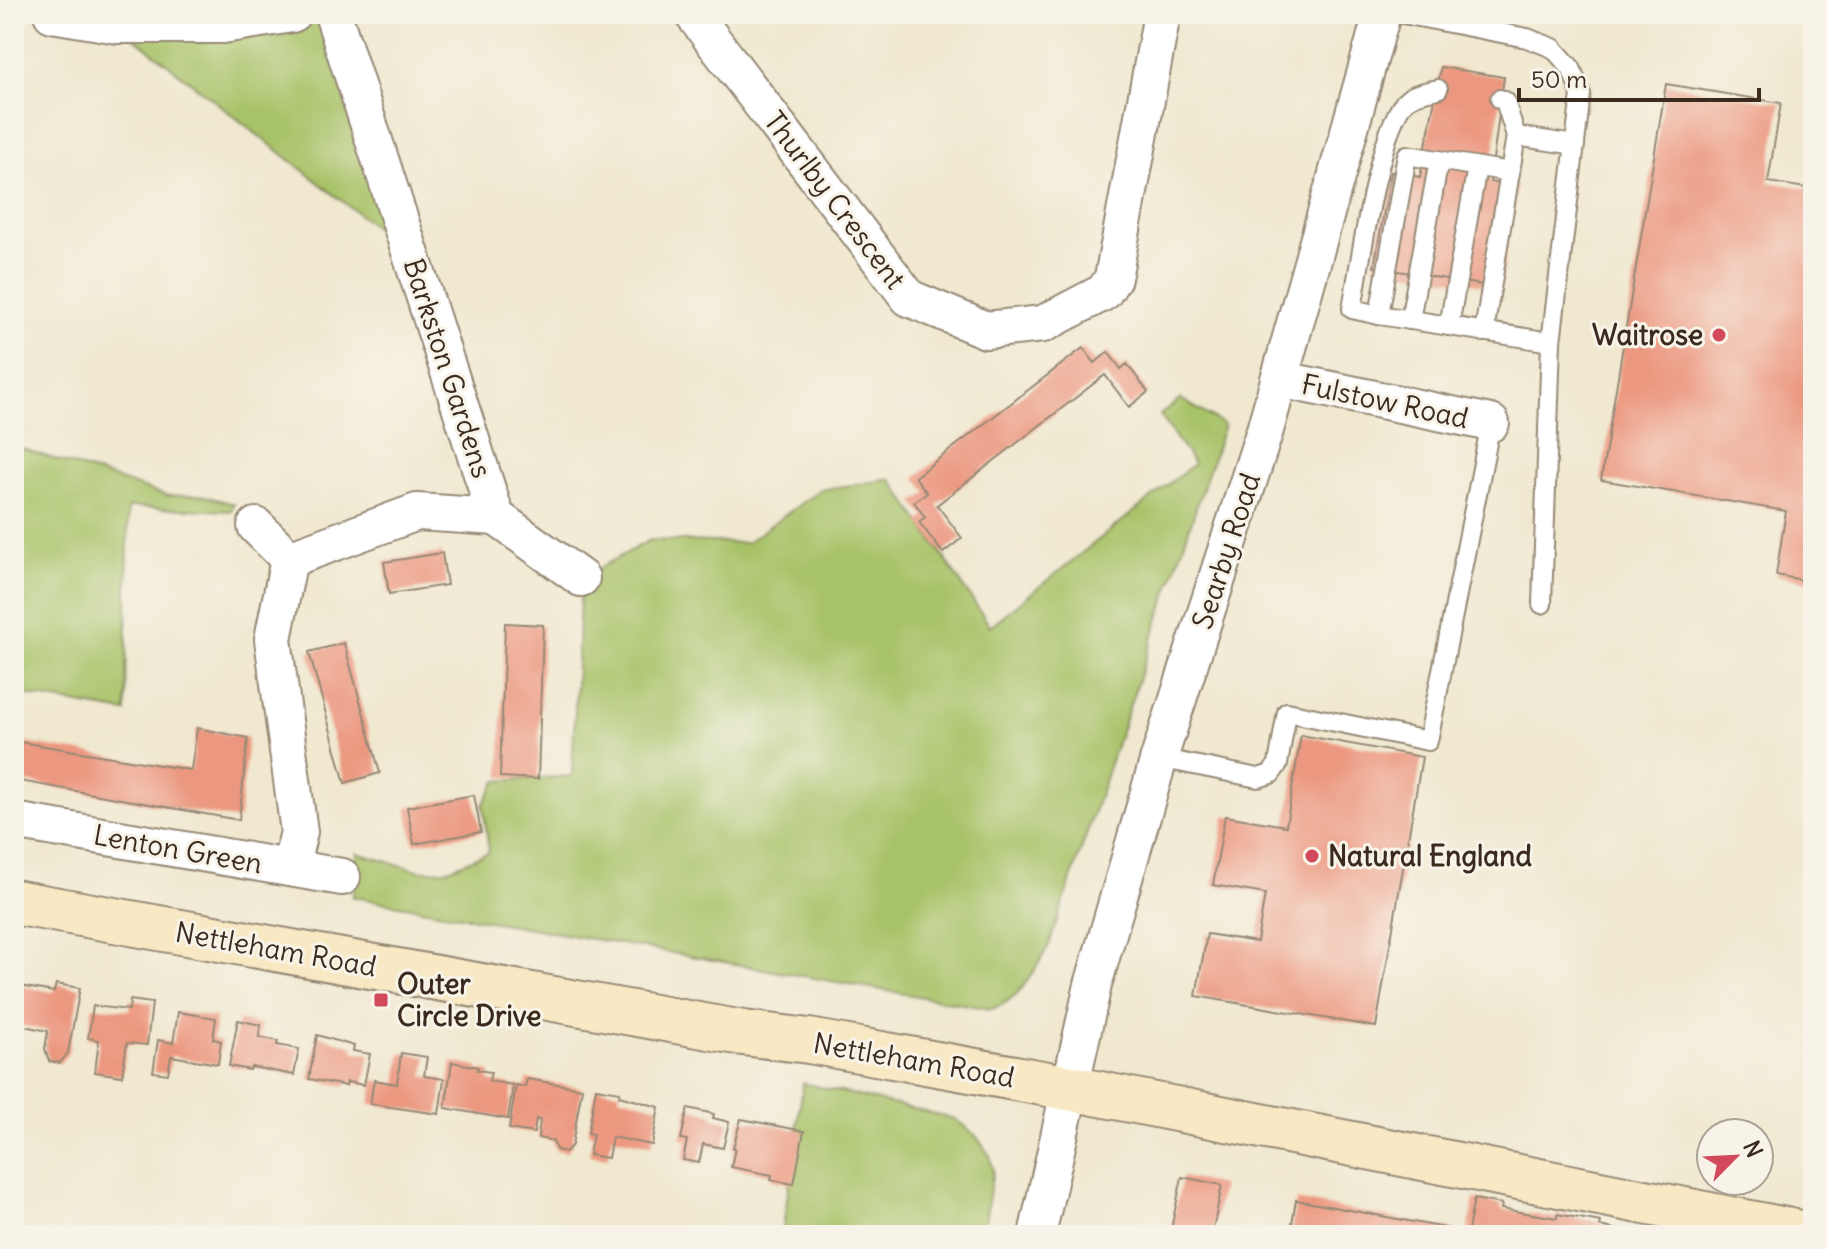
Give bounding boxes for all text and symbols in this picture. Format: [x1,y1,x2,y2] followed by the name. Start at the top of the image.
[1519,52,1759,102] scale bar
[1531,64,1587,94] text: 50 m
[756,104,914,296] street label: Thurlby Crescent
[396,254,500,482] street label: Barkston Gardens
[1592,317,1703,353] place label: Waitrose
[1710,326,1728,344] marker: Waitrose
[1298,366,1472,436] street label: Fulstow Road
[1184,469,1268,633] street label: Searby Road
[91,816,265,882] street label: Lenton Green
[1328,838,1533,874] place label: Natural England
[1303,847,1321,865] marker: Natural England
[173,914,379,984] street label: Nettleham Road
[397,966,541,1034] place label: Outer Circle Drive
[372,991,390,1009] marker: Outer Circle Drive
[811,1025,1017,1095] street label: Nettleham Road
[1695,1117,1775,1197] north arrow
[1737,1136,1769,1162] text: N

